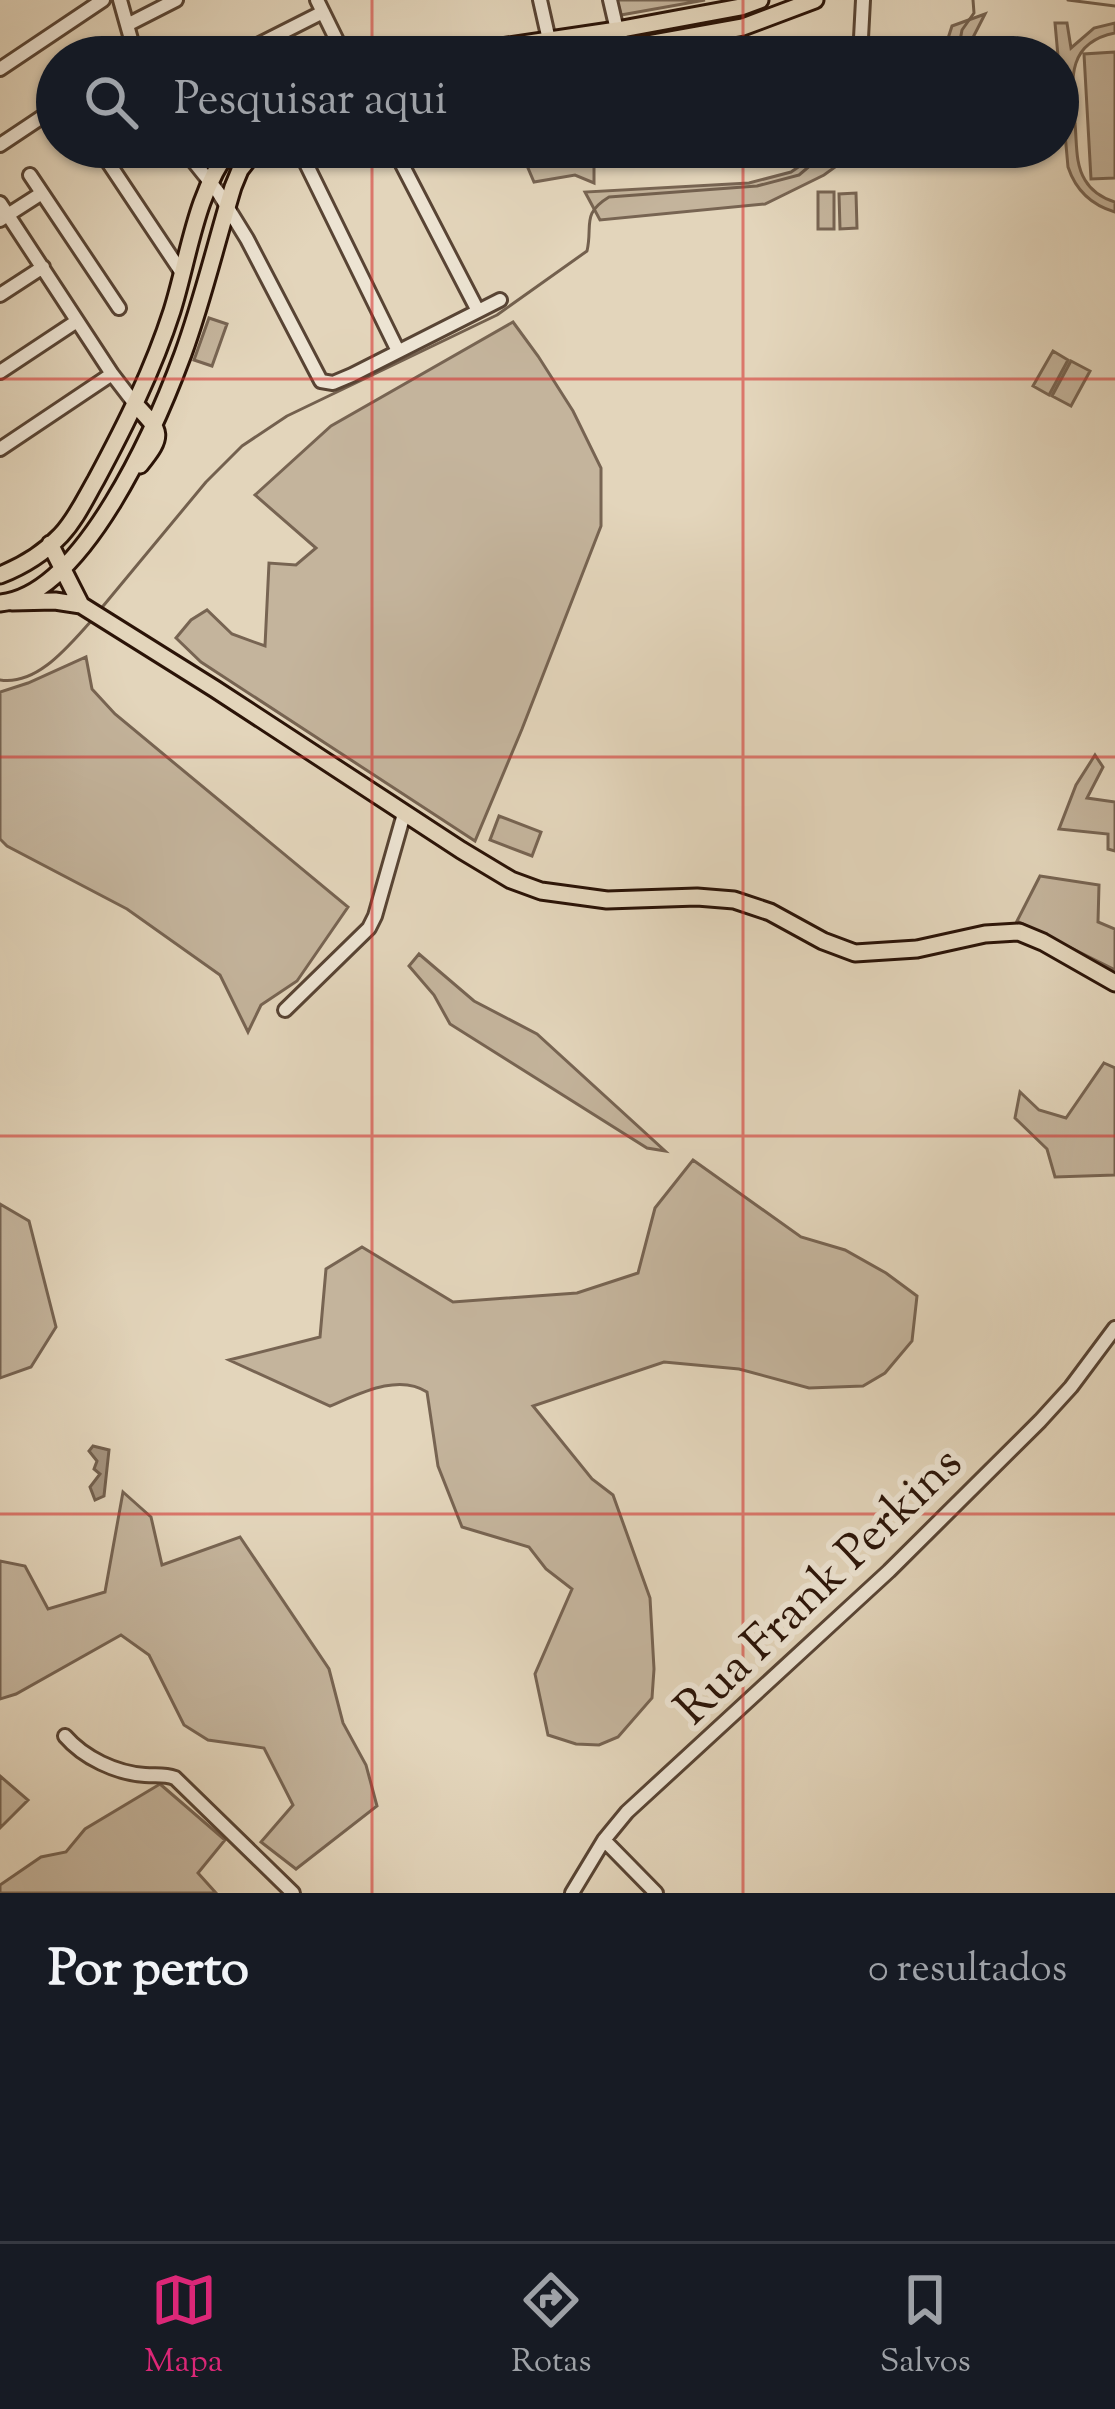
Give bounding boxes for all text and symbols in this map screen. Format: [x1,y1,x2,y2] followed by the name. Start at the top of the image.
[36,36,1079,168] search box
[78,69,144,135] icon: search
[174,70,447,135] text: Pesquisar aqui
[662,1433,980,1743] street label: Rua Frank Perkins
[48,1935,249,2008] text: Por perto
[868,1943,1067,1999] text: 0 resultados
[144,2267,223,2387] tab: Mapa
[511,2267,591,2387] tab: Rotas
[880,2267,971,2387] tab: Salvos

